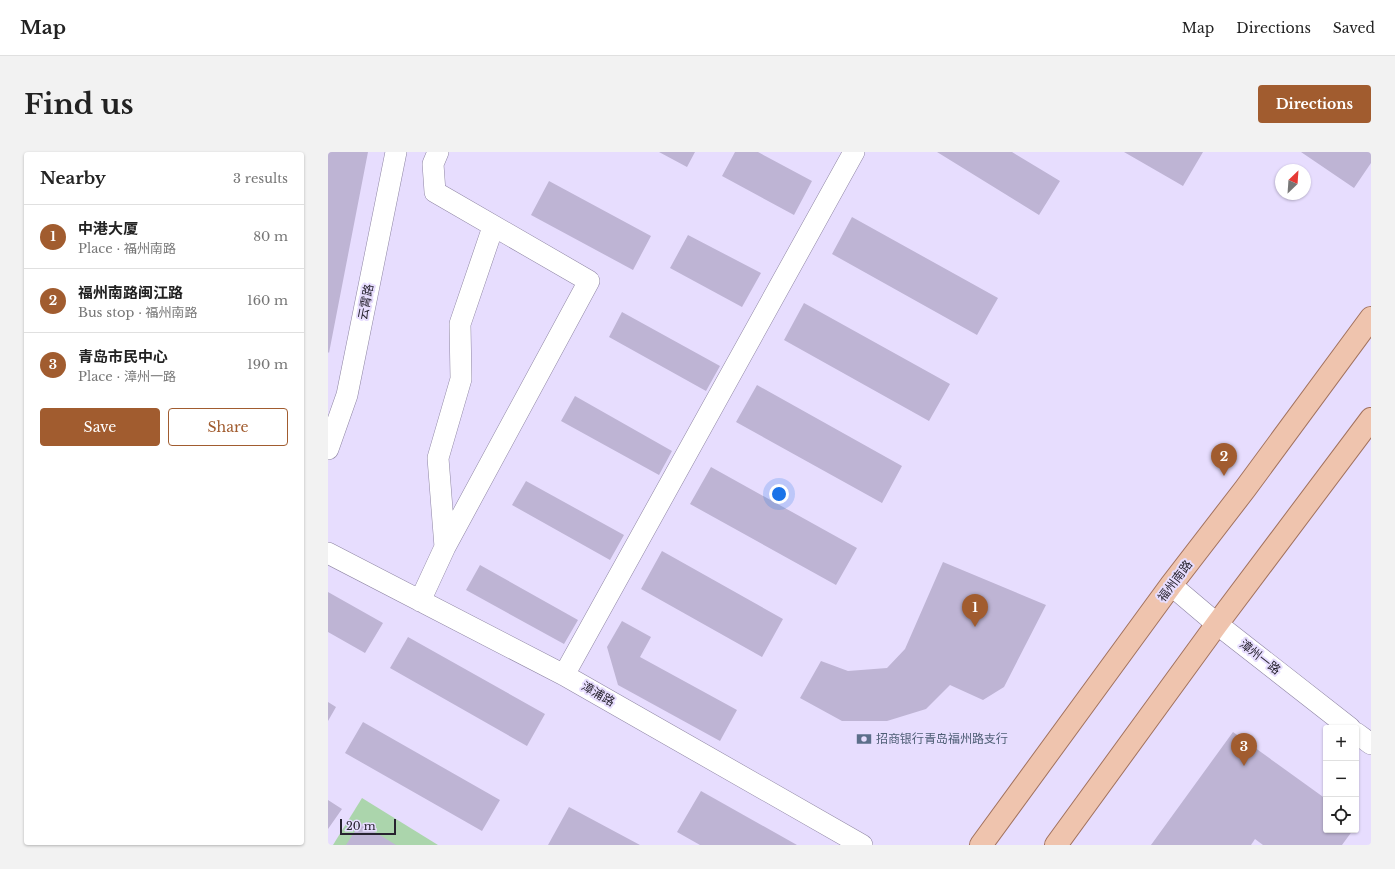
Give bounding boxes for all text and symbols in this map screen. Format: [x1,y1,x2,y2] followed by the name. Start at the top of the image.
[20,16,66,39] text: Map
[1182,19,1214,37] text: Map
[1236,19,1311,37] text: Directions
[1333,19,1375,37] text: Saved
[1258,85,1371,123] button: Directions
[24,87,134,122] text: Find us
[1275,164,1311,200] north arrow
[40,168,106,189] text: Nearby
[233,170,288,187] text: 3 results
[78,219,138,238] text: 中港大厦
[50,228,56,245] text: 1
[253,228,288,245] text: 80 m
[78,240,176,257] text: Place · 福州南路
[78,283,183,302] text: 福州南路闽江路
[355,283,376,321] street label: 云霄路
[49,292,57,309] text: 2
[247,292,288,309] text: 160 m
[78,304,198,321] text: Bus stop · 福州南路
[78,347,168,366] text: 青岛市民中心
[49,356,57,373] text: 3
[247,356,288,373] text: 190 m
[78,368,176,385] text: Place · 漳州一路
[40,408,160,446] button: Save
[168,408,288,446] button: Share
[1211,443,1237,476] pin: 2
[769,484,789,504] your location
[1154,557,1195,604] street label: 福州南路
[962,594,988,627] pin: 1
[1237,636,1284,677] street label: 漳州一路
[579,678,618,709] street label: 漳浦路
[1323,725,1359,833] map controls
[1323,725,1359,761] button: +
[855,730,873,748] bank icon: 招商银行青岛福州路支行
[876,731,1008,746] place label: 招商银行青岛福州路支行
[1231,733,1257,766] pin: 3
[1323,761,1359,797] button: −
[1323,797,1359,833] button: locate
[340,817,396,836] scale bar
[346,819,376,833] text: 20 m

